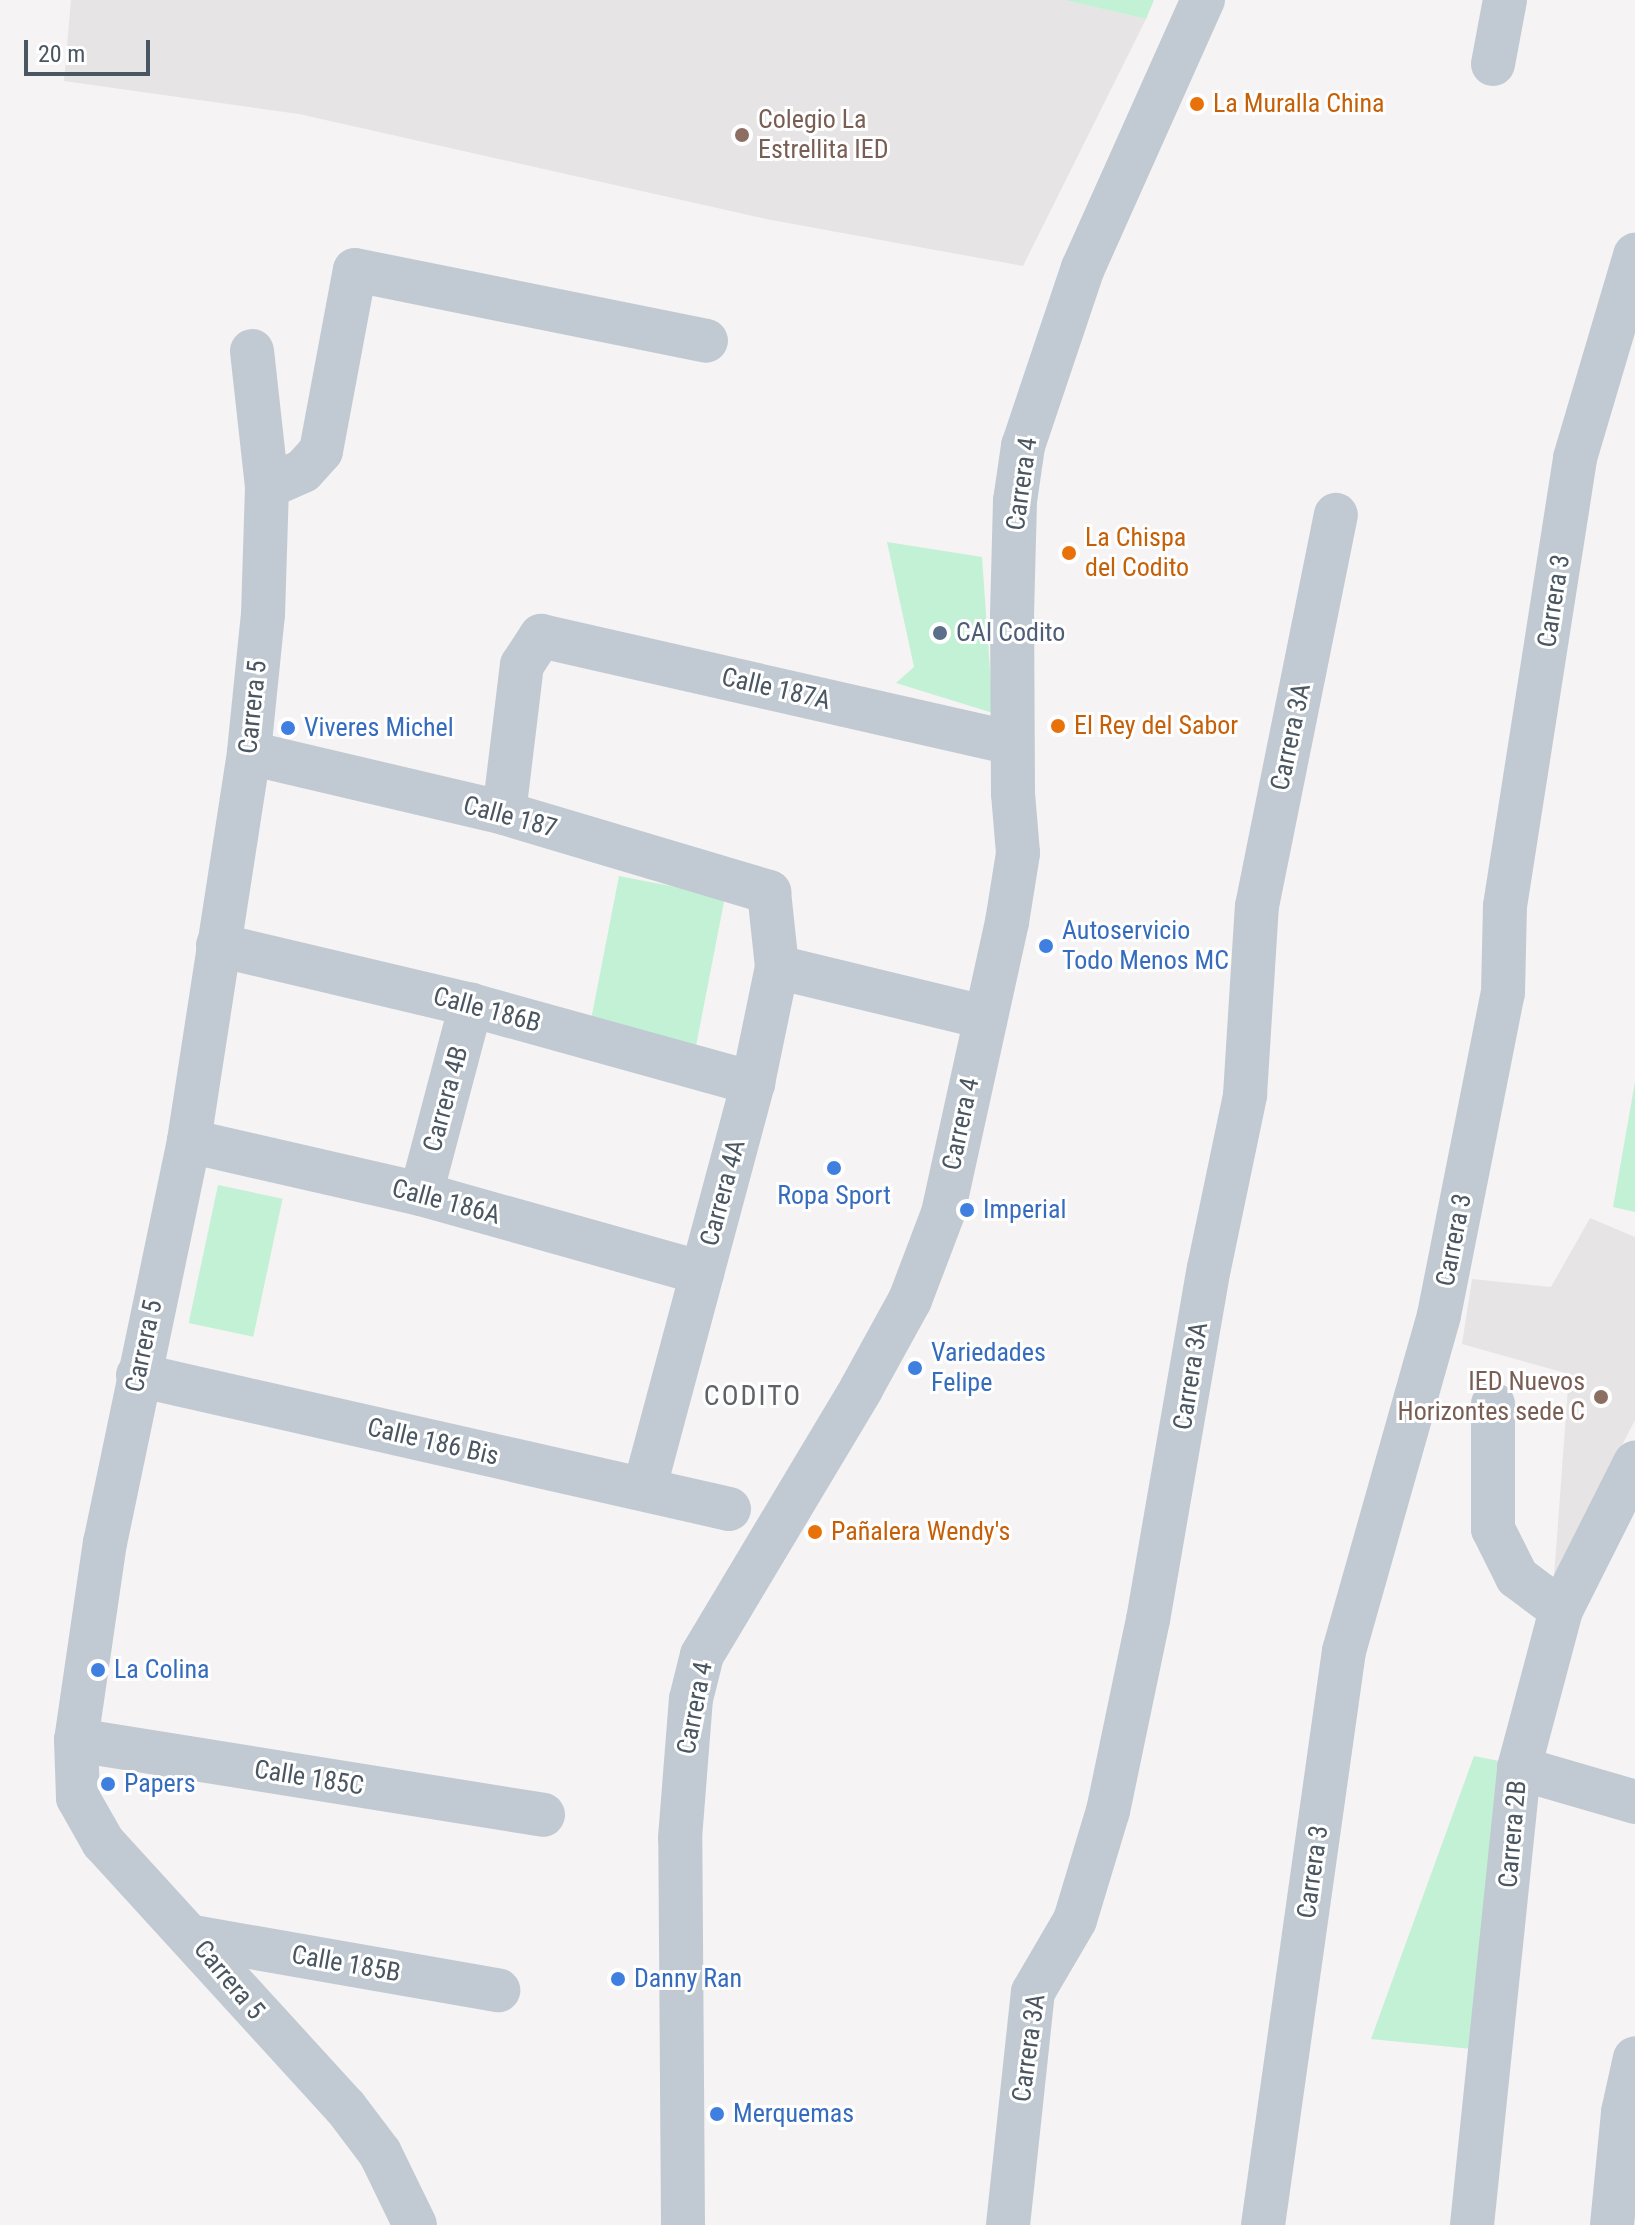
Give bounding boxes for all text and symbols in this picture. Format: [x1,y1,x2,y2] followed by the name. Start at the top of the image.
[28,24,154,74] scale bar
[38,40,85,68] text: 20 m
[1213,88,1385,120] place label: La Muralla China
[1188,95,1206,113] marker: La Muralla China
[758,104,889,166] place label: Colegio La Estrellita IED
[733,126,751,144] marker: Colegio La Estrellita IED
[1000,435,1044,533] street label: Carrera 4
[1085,522,1189,584] place label: La Chispa del Codito
[1060,544,1078,562] marker: La Chispa del Codito
[1531,552,1577,650] street label: Carrera 3
[956,617,1065,649] place label: CAI Codito
[931,624,949,642] marker: CAI Codito
[233,659,273,755] street label: Carrera 5
[719,661,833,717] street label: Calle 187A
[1264,681,1318,793] street label: Carrera 3A
[1074,710,1238,742] place label: El Rey del Sabor
[304,712,454,744] place label: Viveres Michel
[1049,717,1067,735] marker: El Rey del Sabor
[279,719,297,737] marker: Viveres Michel
[460,790,560,844] street label: Calle 187
[1062,915,1229,976] place label: Autoservicio Todo Menos MC
[1037,937,1055,955] marker: Autoservicio Todo Menos MC
[430,981,544,1039] street label: Calle 186B
[417,1043,475,1155] street label: Carrera 4B
[936,1075,986,1173] street label: Carrera 4
[694,1136,752,1250] street label: Carrera 4A
[825,1159,843,1177] marker: Ropa Sport
[388,1173,504,1231] street label: Calle 186A
[777,1180,891,1212] place label: Ropa Sport
[1430,1191,1478,1289] street label: Carrera 3
[983,1194,1066,1226] place label: Imperial
[958,1201,976,1219] marker: Imperial
[119,1297,169,1395] street label: Carrera 5
[1167,1320,1215,1432] street label: Carrera 3A
[931,1337,1046,1398] place label: Variedades Felipe
[906,1359,924,1377] marker: Variedades Felipe
[1398,1366,1585,1428] place label: IED Nuevos Horizontes sede C
[704,1379,802,1413] district label: CODITO
[1592,1388,1610,1406] marker: IED Nuevos Horizontes sede C
[364,1412,502,1472] street label: Calle 186 Bis
[831,1516,1010,1548] place label: Pañalera Wendy's
[806,1523,824,1541] marker: Pañalera Wendy's
[114,1654,210,1686] place label: La Colina
[671,1659,719,1757] street label: Carrera 4
[89,1661,107,1679] marker: La Colina
[252,1754,366,1802] street label: Calle 185C
[124,1768,196,1800] place label: Papers
[99,1775,117,1793] marker: Papers
[1493,1779,1533,1889] street label: Carrera 2B
[1291,1823,1335,1921] street label: Carrera 3
[187,1934,271,2026] street label: Carrera 5
[289,1939,403,1989] street label: Calle 185B
[634,1963,742,1995] place label: Danny Ran
[609,1970,627,1988] marker: Danny Ran
[1006,1992,1052,2104] street label: Carrera 3A
[733,2098,854,2130] place label: Merquemas
[708,2105,726,2123] marker: Merquemas

